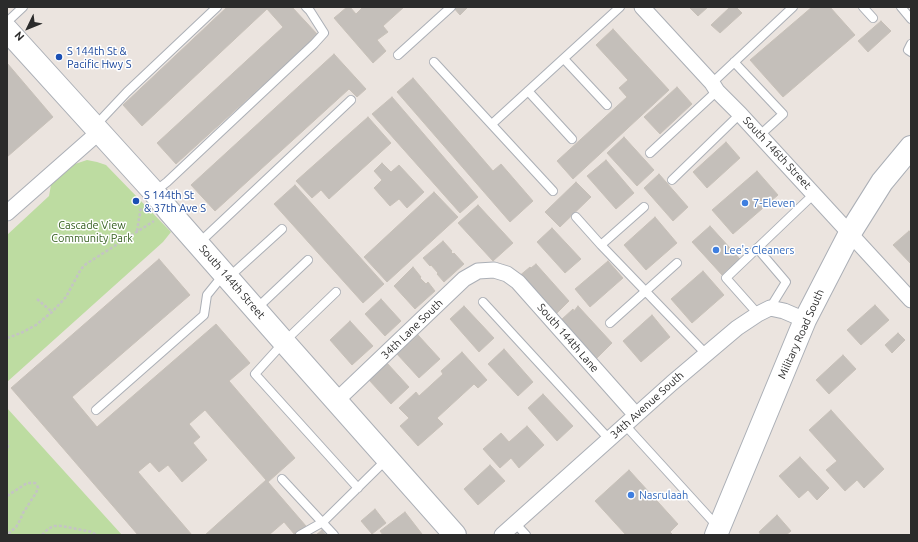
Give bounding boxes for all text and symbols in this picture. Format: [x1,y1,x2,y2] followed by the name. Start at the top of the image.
[8,8,48,48] north arrow
[12,29,26,43] text: N
[67,44,131,70] place label: S 144th St & Pacific Hwy S
[54,52,64,62] marker: S 144th St & Pacific Hwy S
[740,114,814,192] street label: South 146th Street
[144,188,206,214] place label: S 144th St & 37th Ave S
[131,196,141,206] marker: S 144th St & 37th Ave S
[753,196,795,210] place label: 7-Eleven
[740,198,750,208] marker: 7-Eleven
[51,218,133,244] park label: Cascade View Community Park
[196,242,268,322] street label: South 144th Street
[724,243,794,257] place label: Lee's Cleaners
[711,245,721,255] marker: Lee's Cleaners
[775,287,827,381] street label: Military Road South
[378,296,446,362] street label: 34th Lane South
[534,301,602,375] street label: South 144th Lane
[608,369,686,441] street label: 34th Avenue South
[639,488,688,502] place label: Nasrulaah
[626,490,636,500] marker: Nasrulaah

